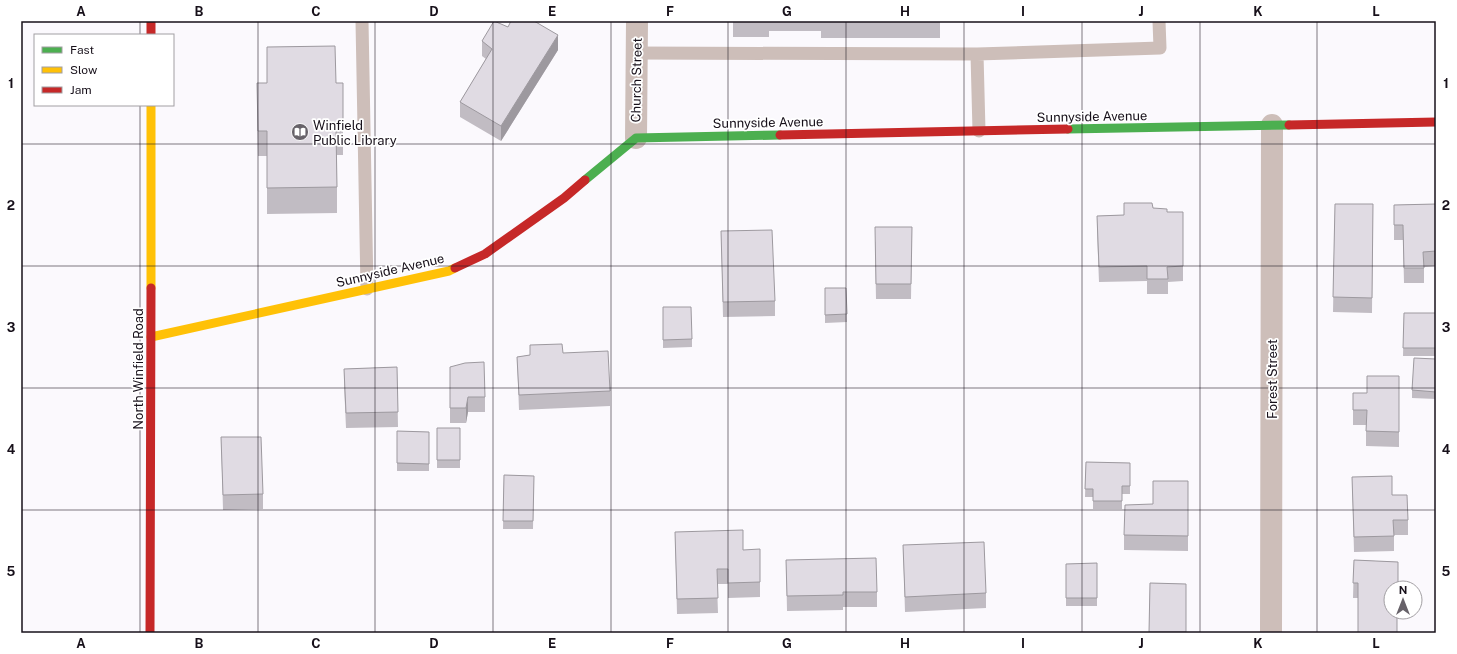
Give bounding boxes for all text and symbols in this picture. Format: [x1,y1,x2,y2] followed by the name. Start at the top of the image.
[76,4,86,19] text: A
[195,4,204,19] text: B
[311,4,321,19] text: C
[429,4,439,19] text: D
[548,4,556,19] text: E
[666,4,674,19] text: F
[782,4,792,19] text: G
[900,4,910,19] text: H
[1021,4,1025,19] text: I
[1138,4,1144,19] text: J
[1253,4,1263,19] text: K
[1372,4,1380,19] text: L
[34,34,174,106] legend
[628,38,645,122] street label: Church Street
[70,43,95,57] text: Fast
[70,63,98,77] text: Slow
[8,76,14,91] text: 1
[1443,76,1449,91] text: 1
[70,83,92,97] text: Jam
[1037,108,1147,125] street label: Sunnyside Avenue
[713,114,823,131] street label: Sunnyside Avenue
[313,118,397,148] place label: Winfield Public Library
[290,122,310,142] library icon: Winfield Public Library
[7,198,15,213] text: 2
[1442,198,1450,213] text: 2
[335,251,446,290] street label: Sunnyside Avenue
[131,308,146,430] street label: North Winfield Road
[7,320,16,335] text: 3
[1442,320,1451,335] text: 3
[1265,339,1280,419] street label: Forest Street
[7,442,16,457] text: 4
[1442,442,1451,457] text: 4
[7,564,16,579] text: 5
[1442,564,1451,579] text: 5
[1383,580,1423,620] north arrow
[1399,584,1407,596] text: N
[76,636,86,651] text: A
[195,636,204,651] text: B
[311,636,321,651] text: C
[429,636,439,651] text: D
[548,636,556,651] text: E
[666,636,674,651] text: F
[782,636,792,651] text: G
[900,636,910,651] text: H
[1021,636,1025,651] text: I
[1138,636,1144,651] text: J
[1253,636,1263,651] text: K
[1372,636,1380,651] text: L

